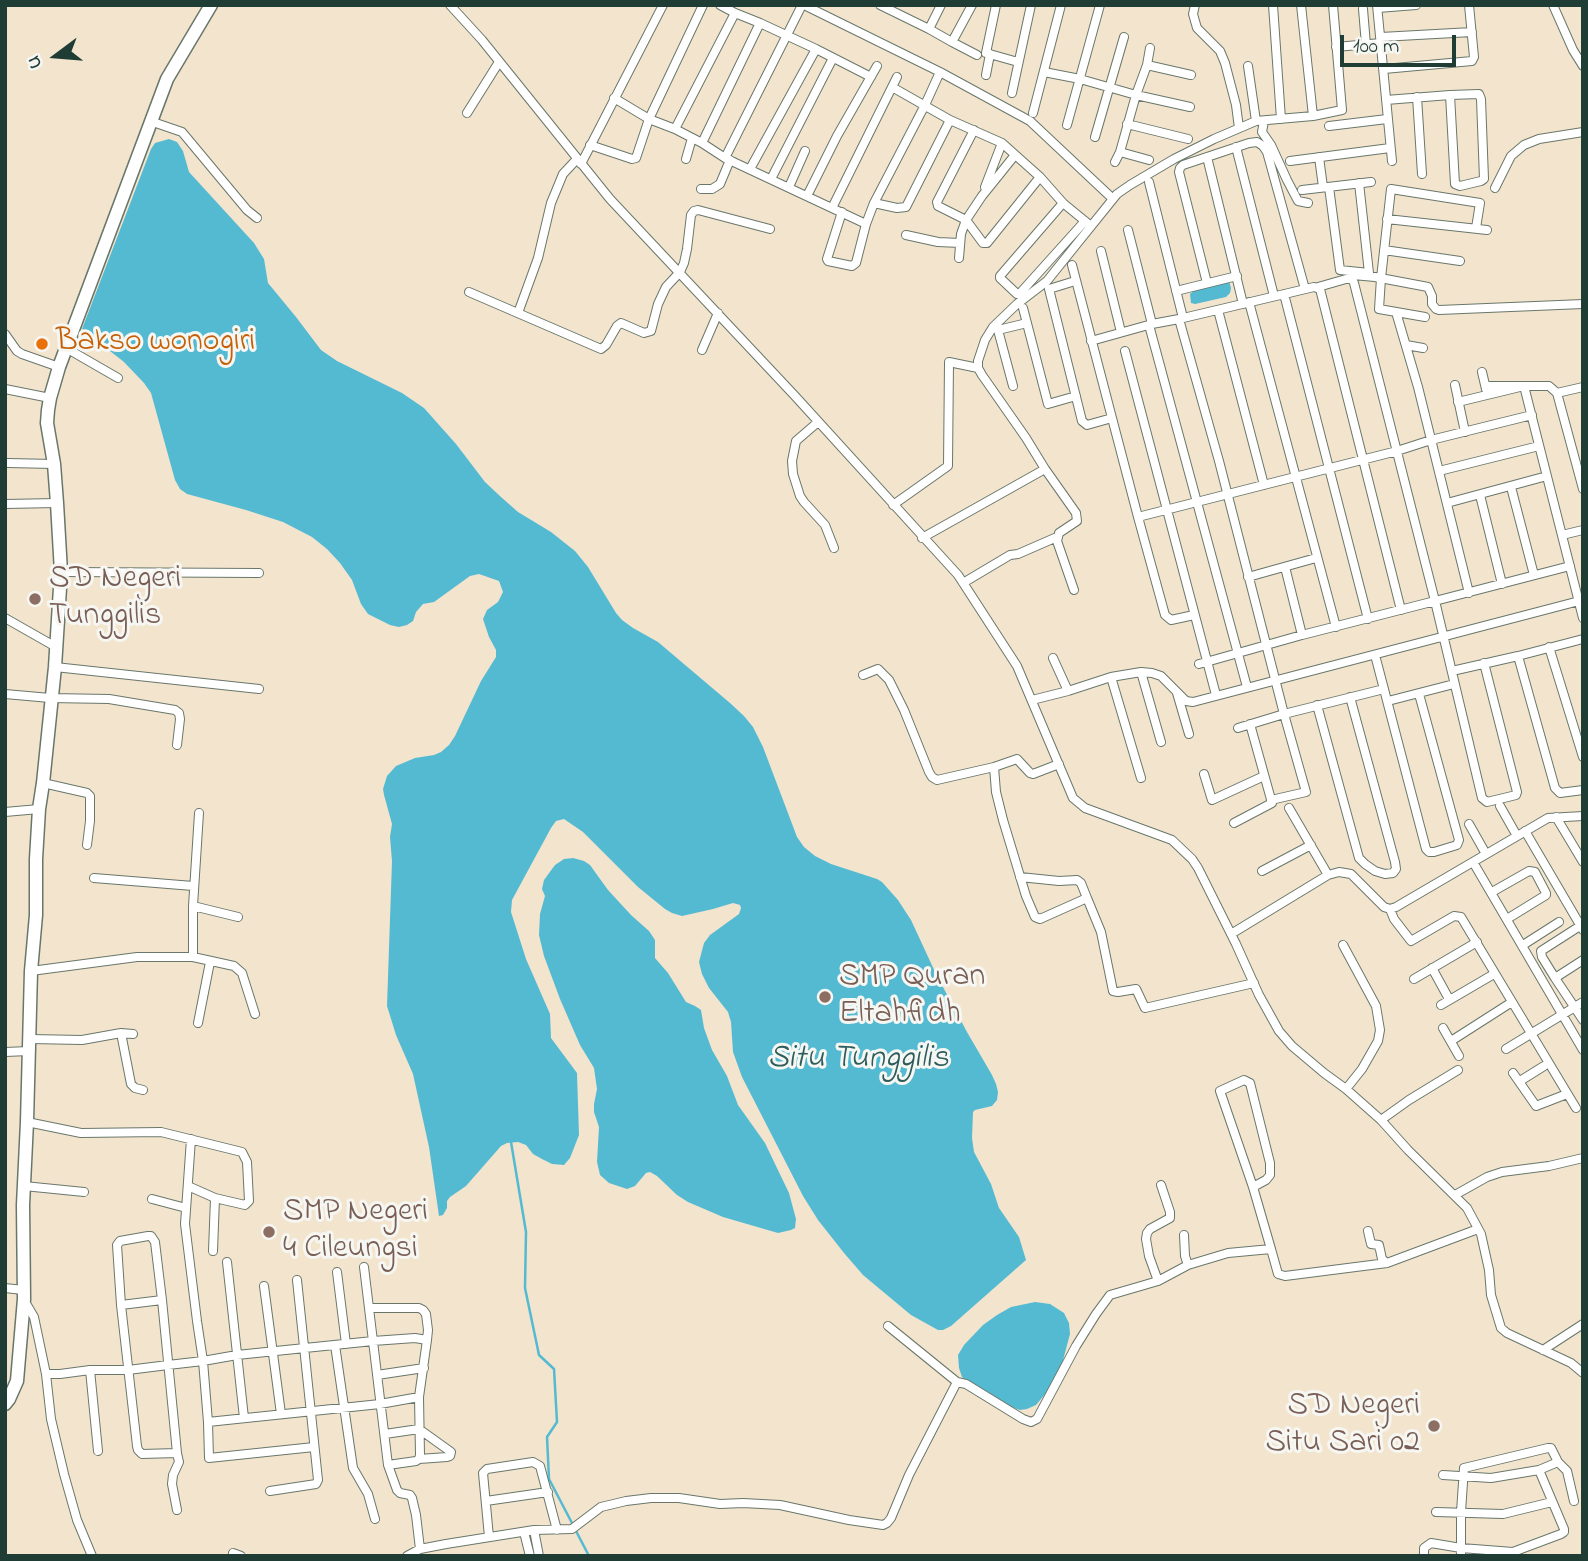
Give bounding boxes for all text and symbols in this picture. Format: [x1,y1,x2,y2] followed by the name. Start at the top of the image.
[21,21,91,91] north arrow
[1343,21,1458,65] scale bar
[1353,32,1399,62] text: 100 m
[21,52,50,71] text: U
[56,325,255,363] place label: Bakso wonogiri
[34,336,50,352] marker: Bakso wonogiri
[49,562,181,637] place label: SD Negeri Tunggilis
[27,591,43,607] marker: SD Negeri Tunggilis
[839,960,985,1035] place label: SMP Quran Eltahfidh
[817,989,833,1005] marker: SMP Quran Eltahfidh
[767,1041,949,1081] water label: Situ Tunggilis
[283,1195,428,1270] place label: SMP Negeri 4 Cileungsi
[261,1224,277,1240] marker: SMP Negeri 4 Cileungsi
[1266,1389,1420,1464] place label: SD Negeri Situ Sari 02
[1426,1418,1442,1434] marker: SD Negeri Situ Sari 02

